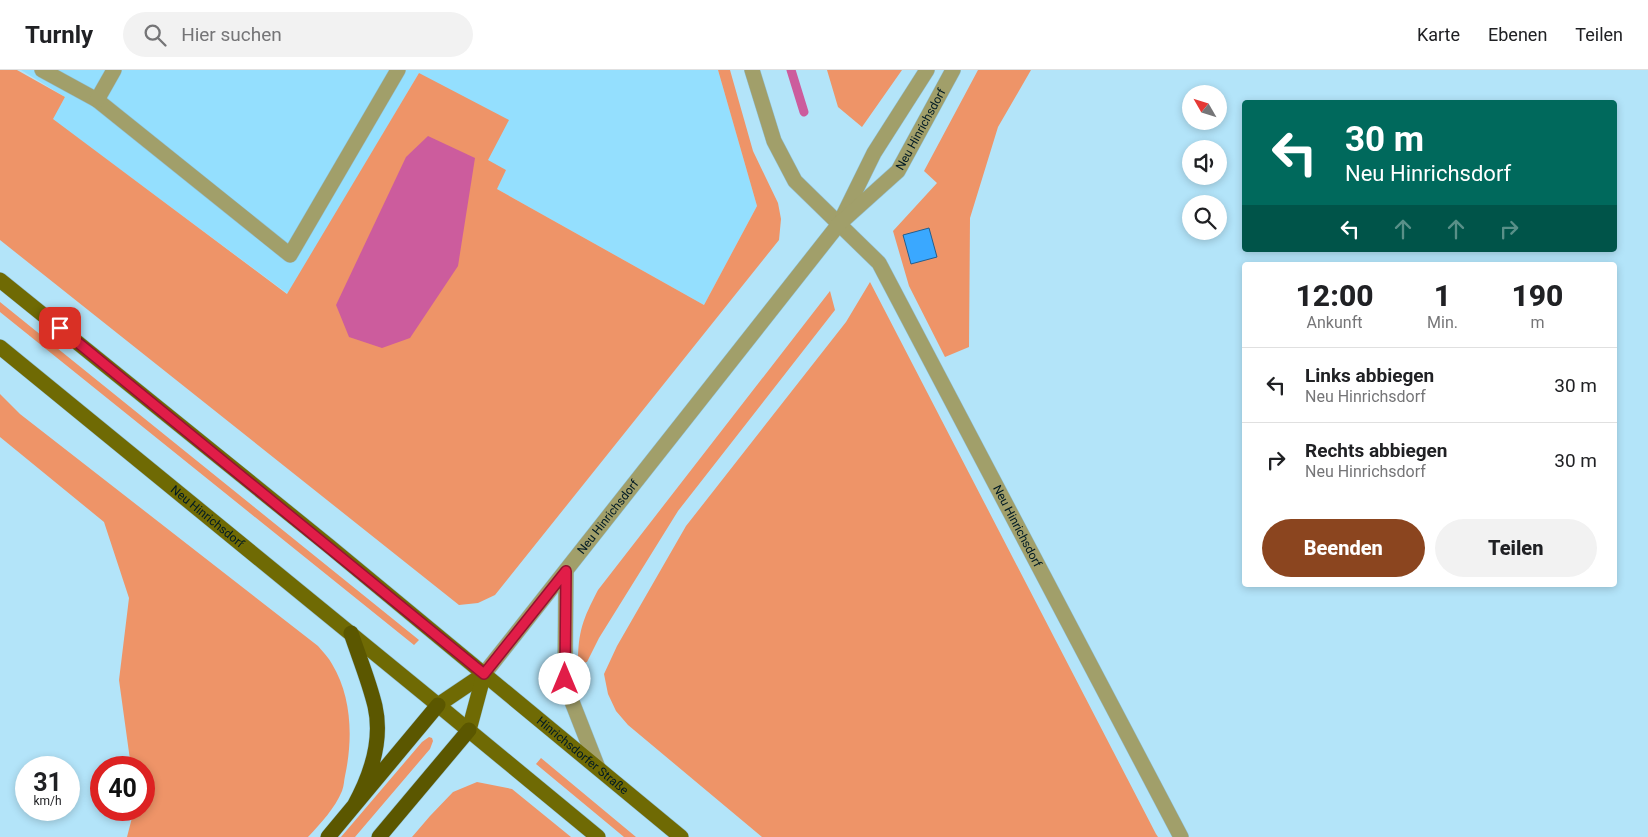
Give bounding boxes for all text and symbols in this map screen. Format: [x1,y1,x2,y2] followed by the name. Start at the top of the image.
[123,12,473,57] search box
[25,21,93,49] text: Turnly
[141,21,169,49] icon: search
[181,23,282,46] text: Hier suchen
[1417,24,1460,45] text: Karte
[1488,24,1547,45] text: Ebenen
[1575,24,1623,45] text: Teilen
[893,85,949,172] street label: Neu Hinrichsdorf
[1182,85,1228,130] north arrow
[1182,85,1227,240] map controls
[1345,119,1424,160] text: 30 m
[1262,120,1327,185] icon: left
[1182,140,1227,185] button: sound
[1345,161,1511,186] text: Neu Hinrichsdorf
[1182,195,1227,240] button: search
[1336,215,1364,243] icon: left
[1389,215,1417,243] icon: ahead
[1442,215,1470,243] icon: ahead
[1495,215,1523,243] icon: right
[1296,278,1373,313] text: 12:00
[1434,278,1451,313] text: 1
[1512,278,1563,313] text: 190
[39,307,81,349] pin
[1307,313,1362,332] text: Ankunft
[1427,313,1458,332] text: Min.
[1530,313,1544,332] text: m
[46,314,74,342] icon: arrive
[1305,364,1434,387] text: Links abbiegen
[1262,371,1290,399] icon: left
[1554,374,1597,397] text: 30 m
[1305,387,1426,406] text: Neu Hinrichsdorf
[1305,439,1447,462] text: Rechts abbiegen
[1262,446,1290,474] icon: right
[1554,449,1597,472] text: 30 m
[1305,462,1426,481] text: Neu Hinrichsdorf
[574,476,642,557] street label: Neu Hinrichsdorf
[168,482,248,551] street label: Neu Hinrichsdorf
[990,483,1045,570] street label: Neu Hinrichsdorf
[1262,519,1425,577] button: Beenden
[1435,519,1597,577] button: Teilen
[538,652,590,704] position arrow
[534,714,631,797] street label: Hinrichsdorfer Straße
[90,756,155,821] speed limit sign: 40
[33,768,62,797] text: 31
[33,794,62,808] text: km/h

